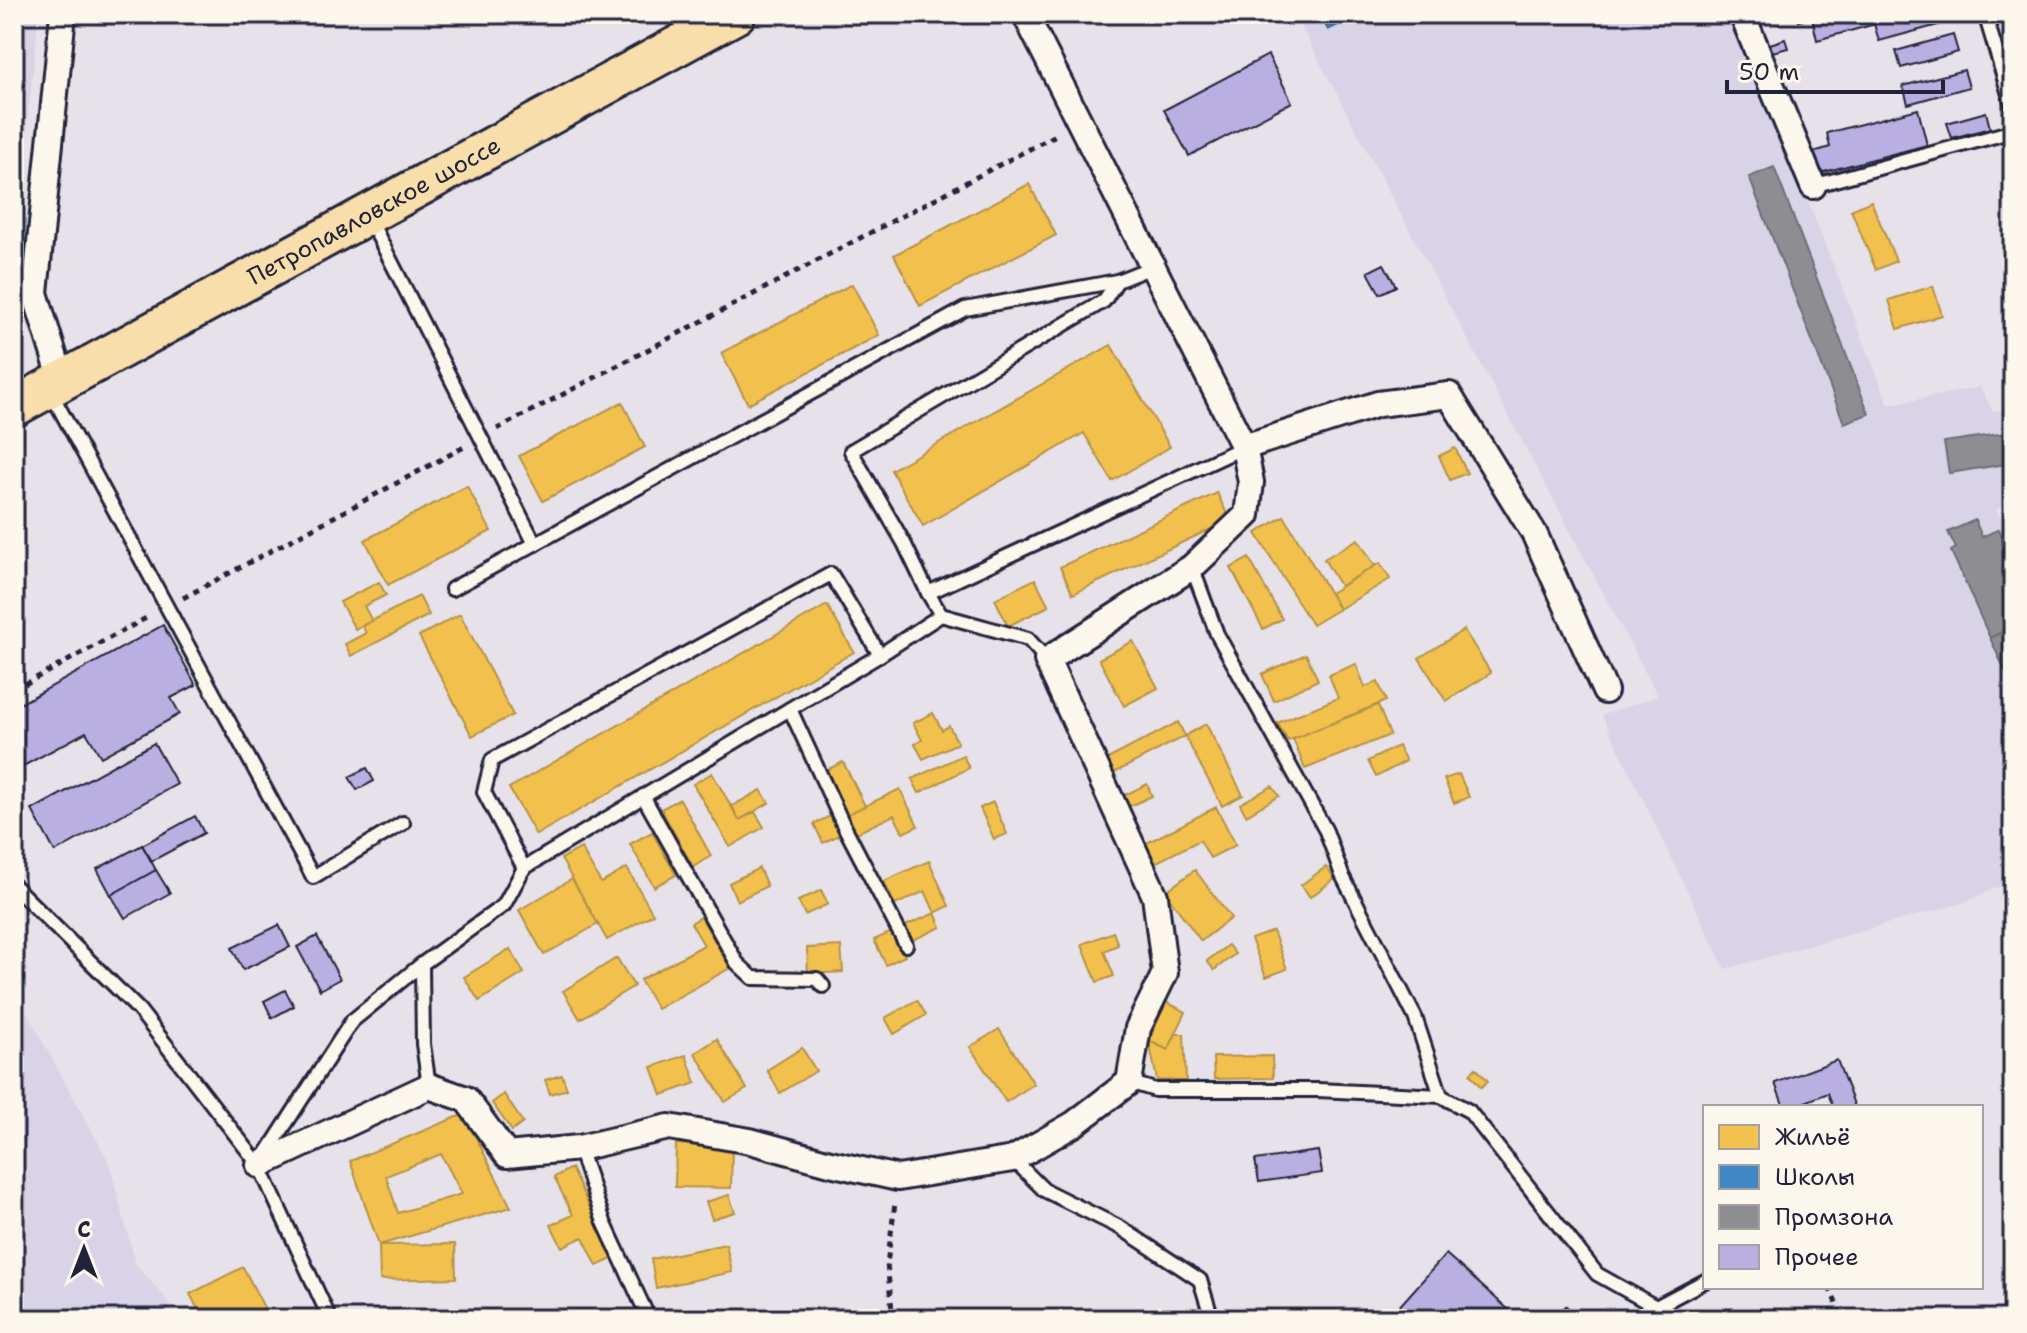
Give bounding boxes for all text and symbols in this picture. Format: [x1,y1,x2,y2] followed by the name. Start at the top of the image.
[1727,44,1943,94] scale bar
[1739,56,1799,88] text: 50 m
[242,129,506,293] street label: Петропавловское шоссе
[1703,1105,1983,1289] legend
[1775,1121,1851,1153] text: Жильё
[1775,1161,1855,1193] text: Школы
[1775,1201,1893,1233] text: Промзона
[44,1209,124,1289] north arrow
[77,1215,91,1244] text: С
[1775,1241,1859,1273] text: Прочее

